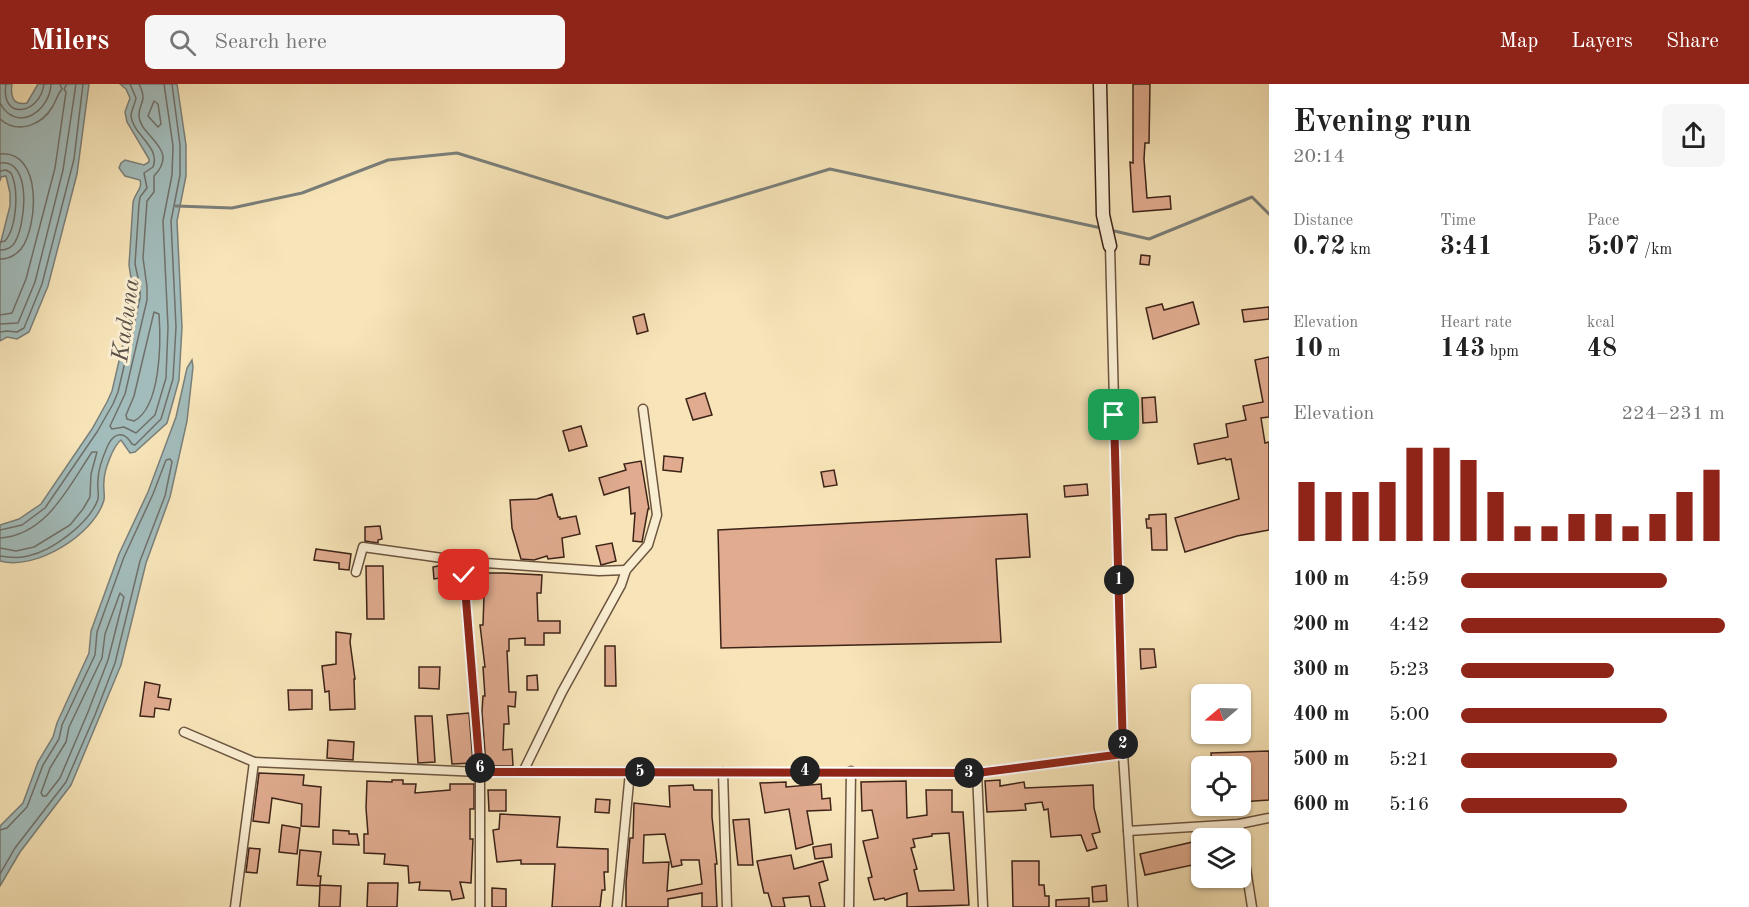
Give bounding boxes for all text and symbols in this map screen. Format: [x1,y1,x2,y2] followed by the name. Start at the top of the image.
[145,15,565,69] search box
[166,26,199,59] icon: search
[30,28,109,56] text: Milers
[214,31,327,53] text: Search here
[1499,31,1538,52] text: Map
[1571,31,1633,52] text: Layers
[1666,31,1719,52] text: Share
[1662,104,1725,167] button: share
[1293,106,1472,139] text: Evening run
[1293,147,1345,167] text: 20:14
[1293,213,1353,229] text: Distance
[1440,213,1476,229] text: Time
[1587,213,1619,229] text: Pace
[1293,234,1346,260] text: 0.72
[1440,234,1493,260] text: 3:41
[1587,234,1640,260] text: 5:07
[1346,242,1371,258] text: km
[1640,242,1672,258] text: /km
[109,277,145,365] water label: Kaduna
[1293,315,1358,331] text: Elevation
[1440,315,1512,331] text: Heart rate
[1587,315,1615,331] text: kcal
[1293,336,1323,362] text: 10
[1440,336,1485,362] text: 143
[1587,336,1617,362] text: 48
[1323,344,1340,360] text: m
[1485,344,1519,360] text: bpm
[1088,389,1139,440] pin
[1097,398,1130,431] icon: arrive
[1293,404,1374,424] text: Elevation
[1622,404,1725,424] text: 224–231 m
[438,549,489,600] pin
[447,558,480,591] icon: check
[1104,565,1134,595] pin: 1
[1293,570,1349,590] text: 100 m
[1389,570,1429,590] text: 4:59
[1114,572,1124,588] text: 1
[1293,615,1349,635] text: 200 m
[1389,615,1429,635] text: 4:42
[1293,660,1349,680] text: 300 m
[1389,660,1429,680] text: 5:23
[1191,684,1251,744] north arrow
[1191,684,1251,888] map controls
[1293,705,1349,725] text: 400 m
[1389,705,1429,725] text: 5:00
[1108,729,1138,759] pin: 2
[1118,736,1128,752] text: 2
[1293,750,1349,770] text: 500 m
[1389,750,1429,770] text: 5:21
[465,753,495,783] pin: 6
[790,756,820,786] pin: 4
[1191,756,1251,816] button: locate
[625,757,655,787] pin: 5
[954,758,984,788] pin: 3
[475,760,485,776] text: 6
[800,763,810,779] text: 4
[635,764,645,780] text: 5
[964,765,974,781] text: 3
[1293,795,1349,815] text: 600 m
[1389,795,1429,815] text: 5:16
[1191,828,1251,888] button: layers

